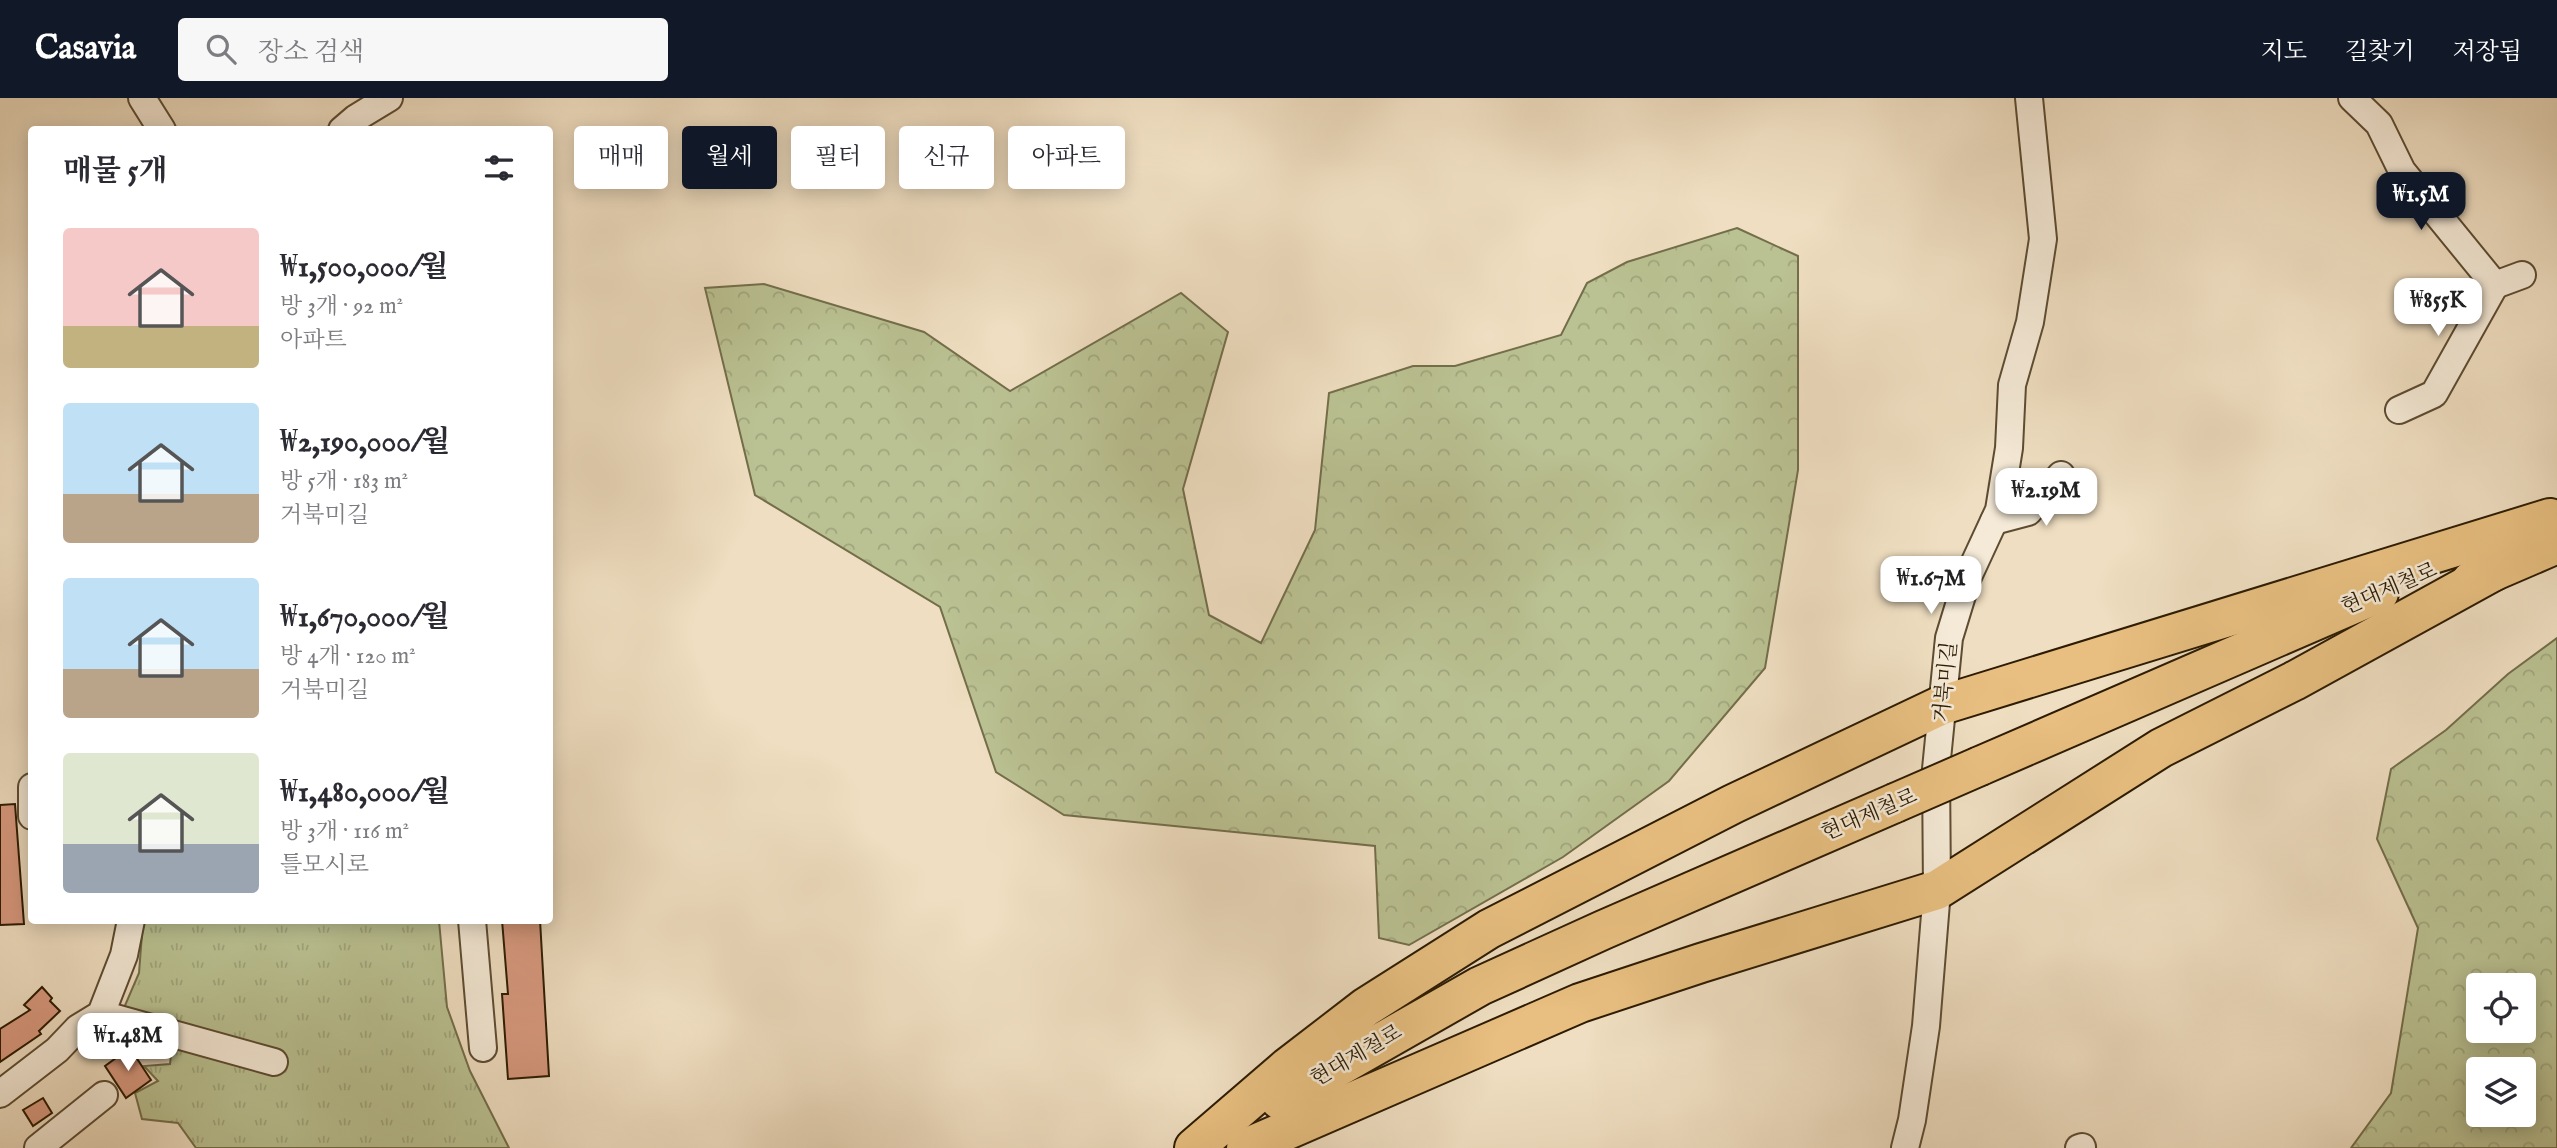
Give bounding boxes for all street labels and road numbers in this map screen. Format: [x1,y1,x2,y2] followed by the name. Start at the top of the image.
[2338,557,2442,622] street label: 현대제철로
[1929,640,1964,724] street label: 거북미길
[1818,783,1922,848] street label: 현대제철로
[1306,1019,1407,1093] street label: 현대제철로

